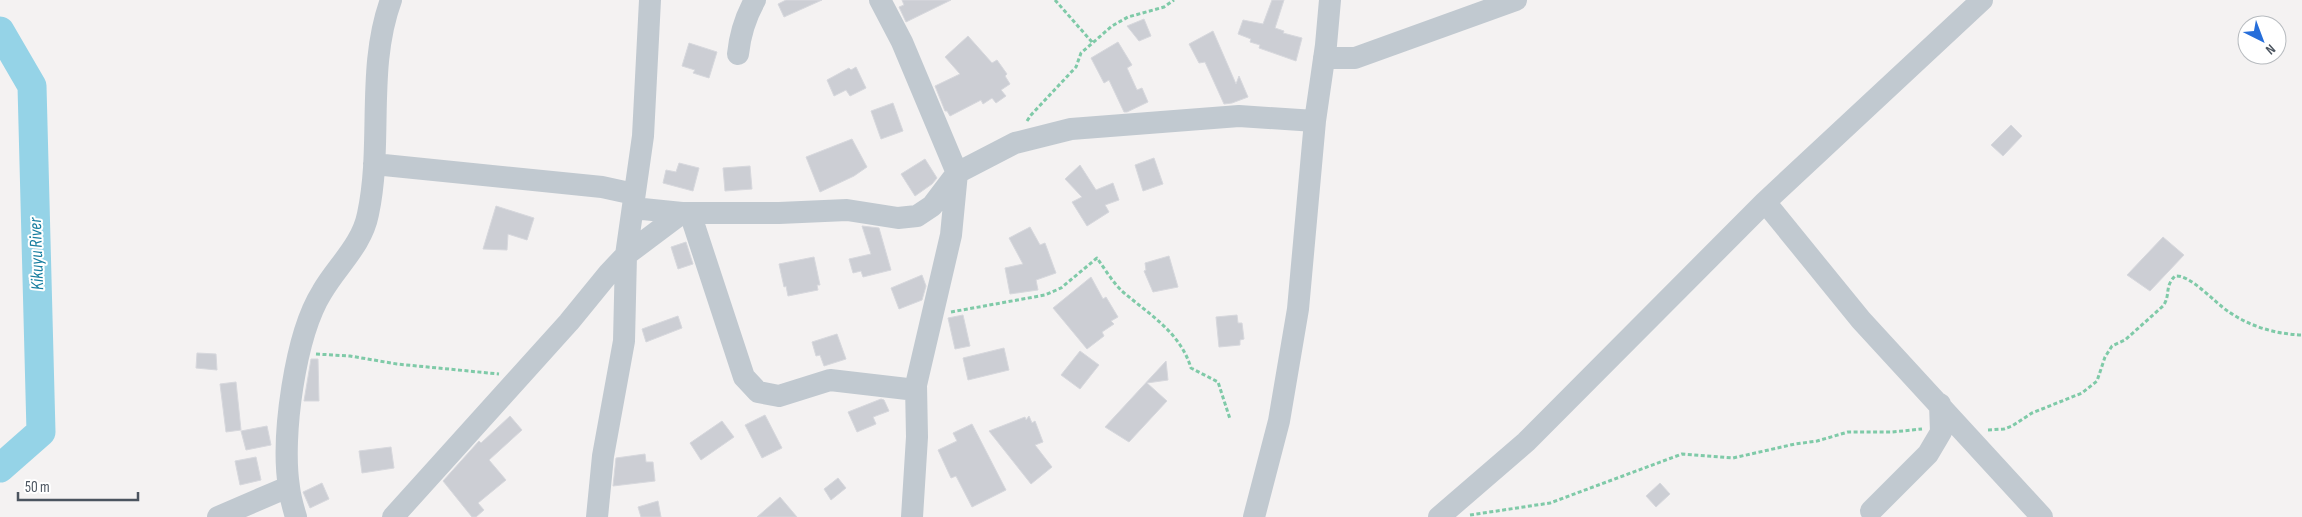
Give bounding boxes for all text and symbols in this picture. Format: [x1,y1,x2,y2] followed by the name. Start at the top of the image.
[2237,15,2287,65] north arrow
[2262,40,2279,58] text: N
[25,216,48,291] water label: Kikuyu River
[18,470,138,502] scale bar
[25,478,50,497] text: 50 m

